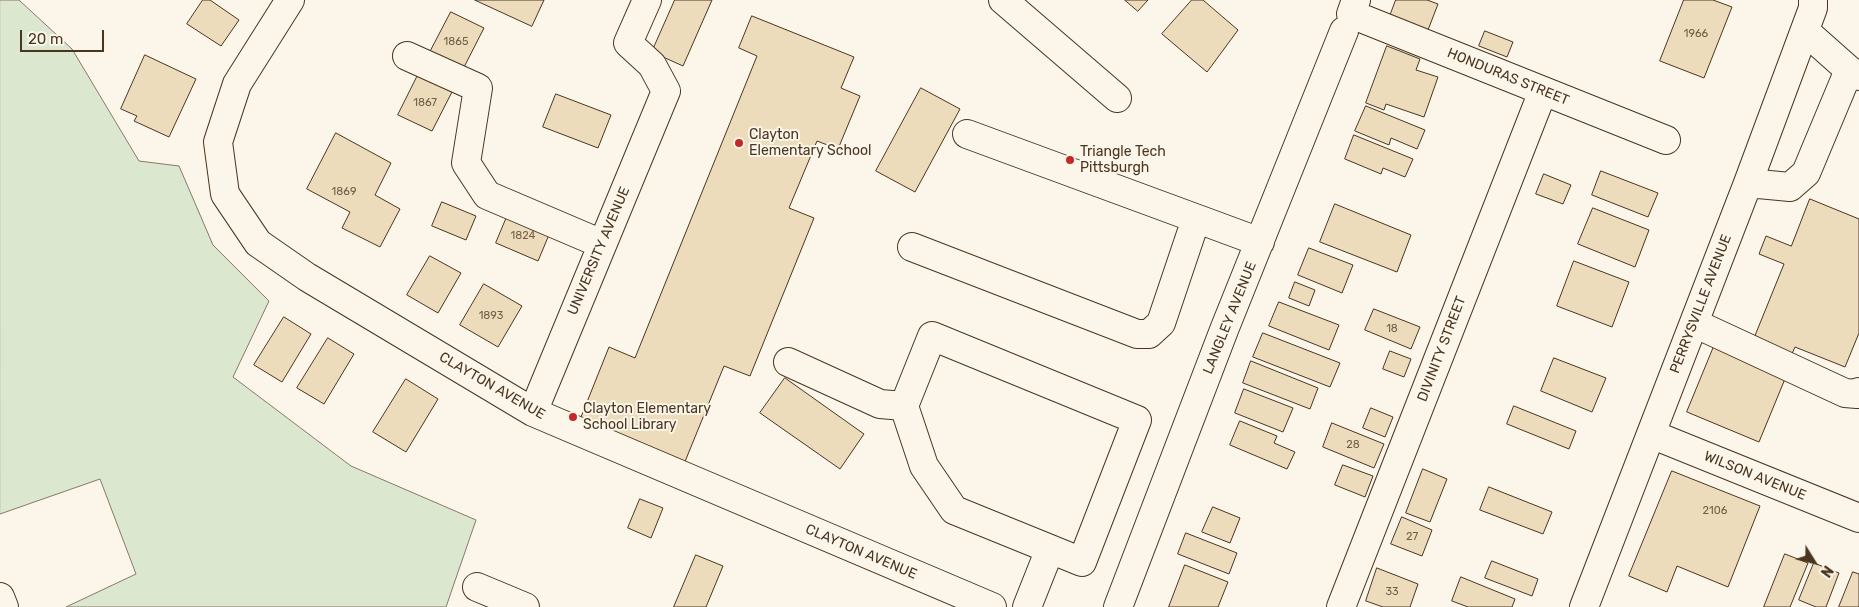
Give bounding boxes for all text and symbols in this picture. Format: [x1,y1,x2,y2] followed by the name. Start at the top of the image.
[22,20,106,52] scale bar
[1684,27,1708,41] house number: 1966
[28,30,63,48] text: 20 m
[444,35,468,49] house number: 1865
[1445,45,1571,109] street label: HONDURAS STREET
[413,96,437,110] house number: 1867
[749,127,872,160] place label: Clayton Elementary School
[733,137,745,149] marker: Clayton Elementary School
[1080,144,1166,176] place label: Triangle Tech Pittsburgh
[1064,154,1076,166] marker: Triangle Tech Pittsburgh
[564,184,634,318] street label: UNIVERSITY AVENUE
[332,185,356,199] house number: 1869
[511,229,535,243] house number: 1824
[1667,232,1735,376] street label: PERRYSVILLE AVENUE
[1200,259,1260,377] street label: LANGLEY AVENUE
[1414,294,1470,404] street label: DIVINITY STREET
[479,309,503,323] house number: 1893
[1386,322,1398,336] house number: 18
[436,349,548,423] street label: CLAYTON AVENUE
[583,401,711,434] place label: Clayton Elementary School Library
[567,411,579,423] marker: Clayton Elementary School Library
[1346,438,1360,452] house number: 28
[1701,448,1809,504] street label: WILSON AVENUE
[1703,504,1727,518] house number: 2106
[803,521,919,583] street label: CLAYTON AVENUE
[1406,530,1418,544] house number: 27
[1789,537,1839,587] north arrow
[1817,562,1836,580] text: N
[1385,585,1399,599] house number: 33

